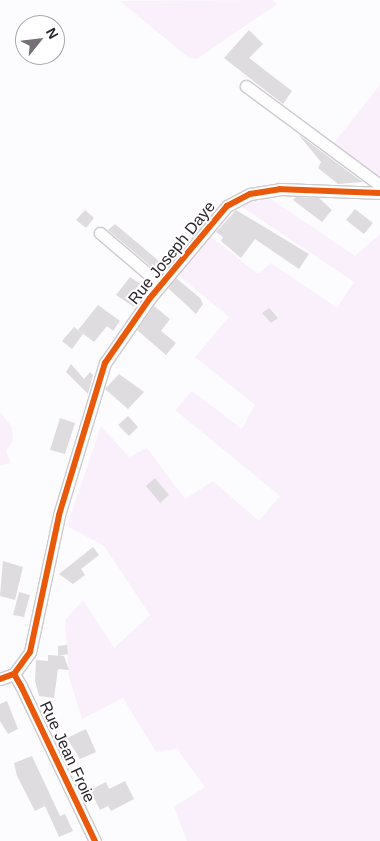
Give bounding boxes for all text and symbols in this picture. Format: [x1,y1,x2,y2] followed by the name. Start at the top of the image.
[15,15,65,65] north arrow
[43,25,62,42] text: N
[125,198,219,308] street label: Rue Joseph Daye
[35,698,99,806] street label: Rue Jean Froie

